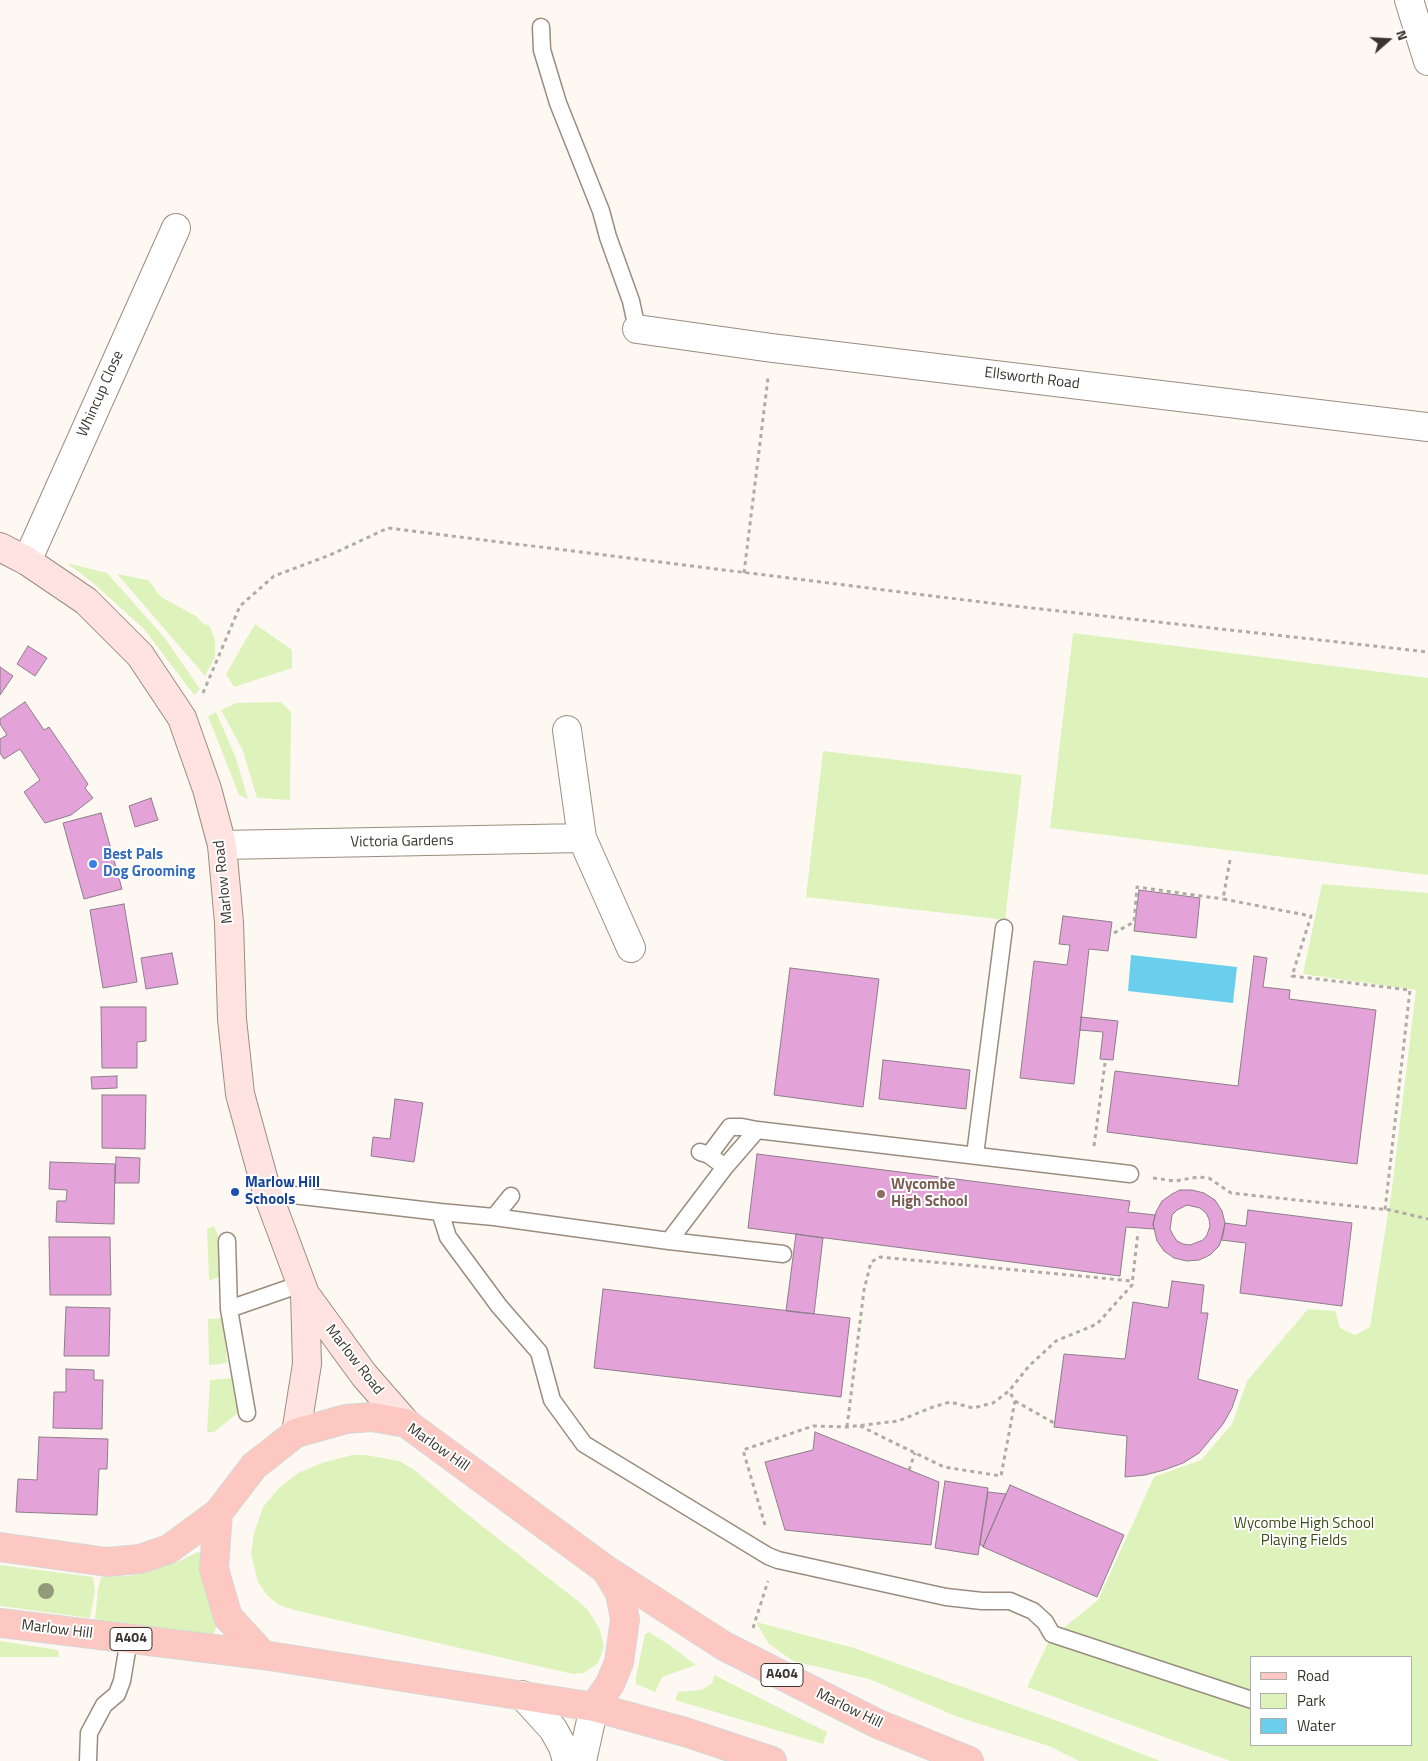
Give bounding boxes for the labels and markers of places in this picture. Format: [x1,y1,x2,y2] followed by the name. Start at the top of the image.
[103,846,195,881] place label: Best Pals Dog Grooming
[87,858,99,870] marker: Best Pals Dog Grooming
[245,1174,320,1209] place label: Marlow Hill Schools
[891,1176,968,1211] place label: Wycombe High School
[229,1186,241,1198] marker: Marlow Hill Schools
[875,1188,887,1200] marker: Wycombe High School

